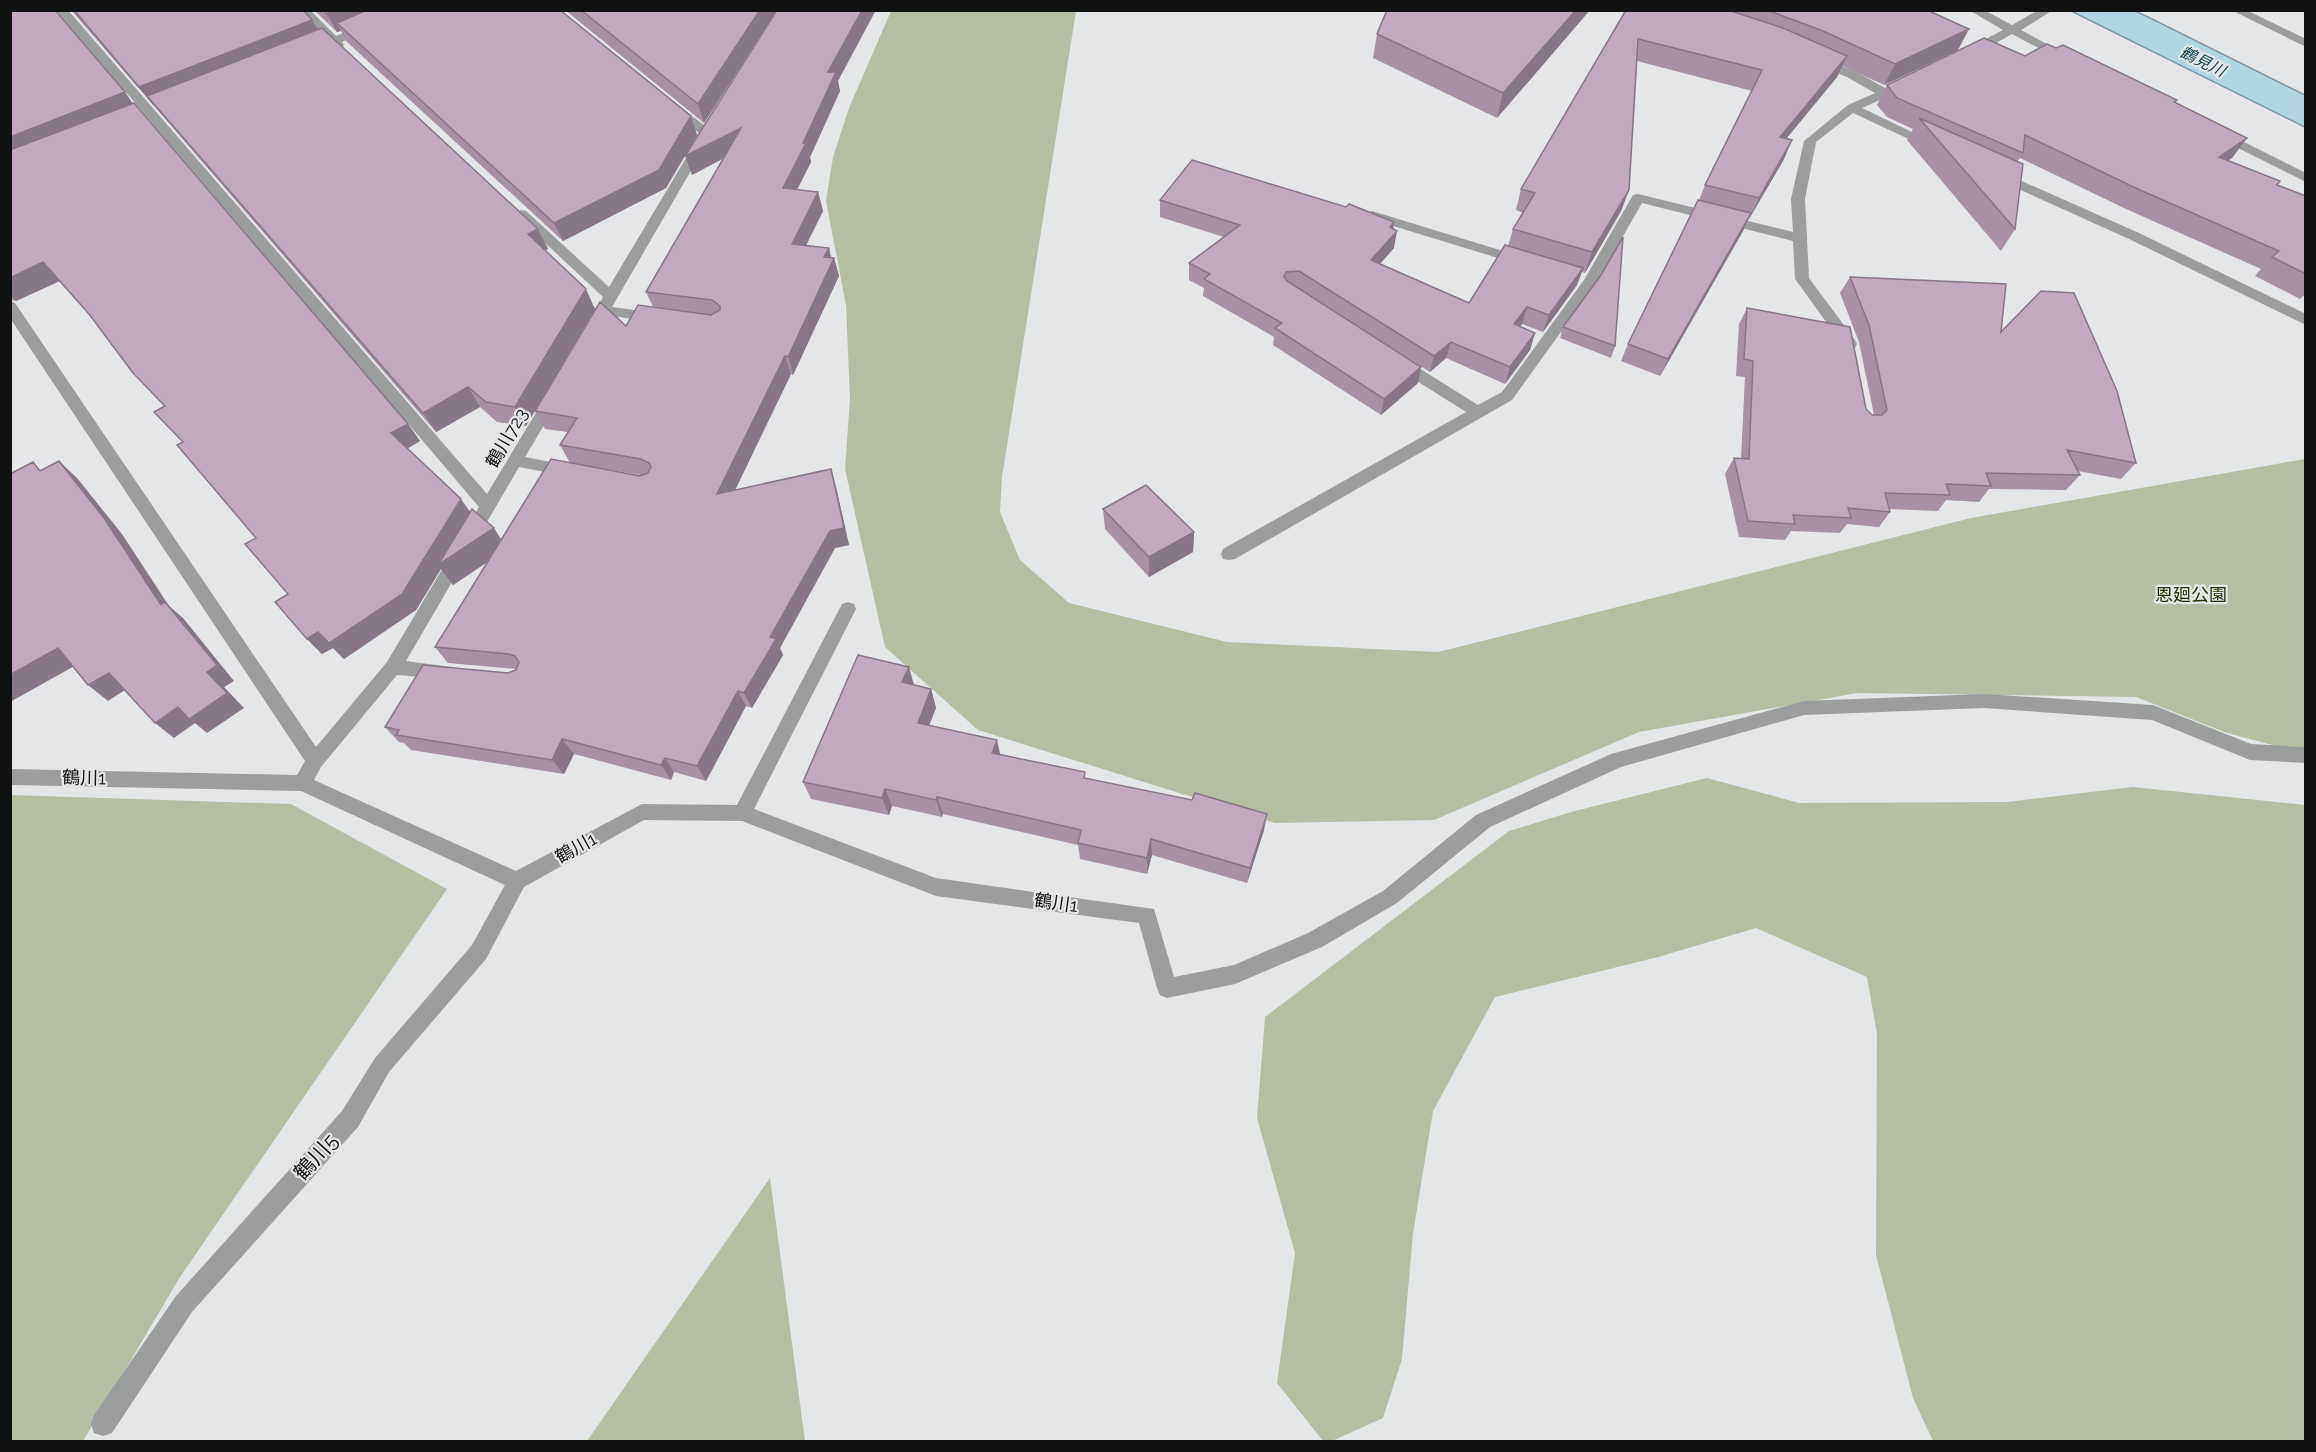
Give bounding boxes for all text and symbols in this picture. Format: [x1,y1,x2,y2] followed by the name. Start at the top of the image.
[2177,42,2230,81] water label: 鶴見川
[481,405,532,471] street label: 鶴川723
[2155,584,2227,605] park label: 恩廻公園
[62,767,106,788] street label: 鶴川1
[552,828,600,867] street label: 鶴川1
[1033,889,1079,916] street label: 鶴川1
[288,1128,343,1185] street label: 鶴川5

